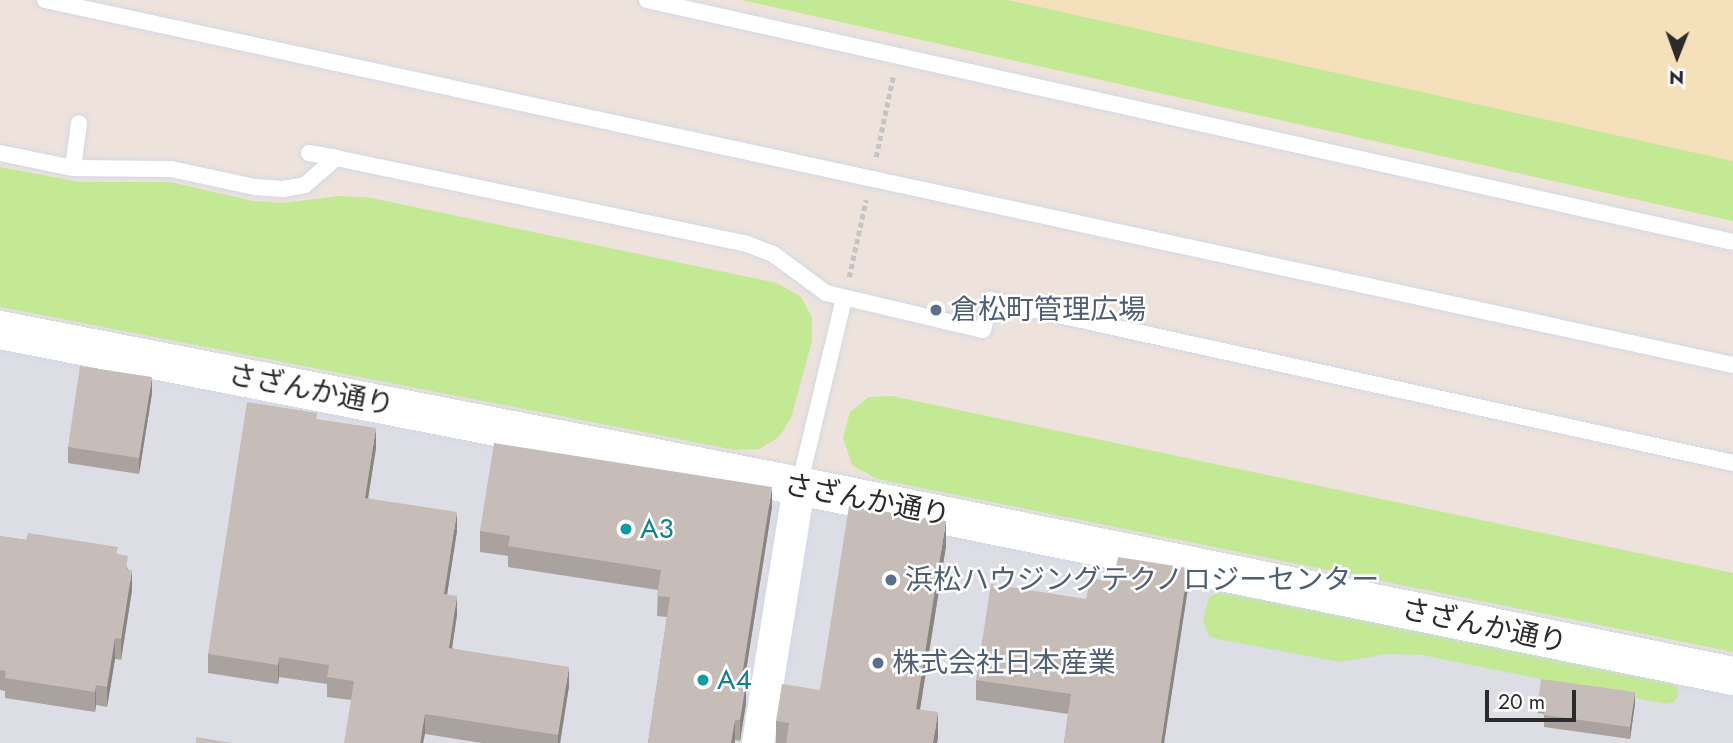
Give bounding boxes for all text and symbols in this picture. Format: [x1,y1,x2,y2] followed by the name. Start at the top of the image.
[1642,21,1712,91] north arrow
[1669,64,1684,91] text: N
[950,293,1146,327] place label: 倉松町管理広場
[928,302,944,318] marker: 倉松町管理広場
[225,357,397,423] street label: さざんか通り
[781,467,953,533] street label: さざんか通り
[640,512,674,546] place label: A3
[618,521,634,537] marker: A3
[905,563,1381,597] place label: 浜松ハウジングテクノロジーセンター
[883,572,899,588] marker: 浜松ハウジングテクノロジーセンター
[1398,592,1570,660] street label: さざんか通り
[892,646,1116,680] place label: 株式会社日本産業
[870,655,886,671] marker: 株式会社日本産業
[717,663,752,697] place label: A4
[695,672,711,688] marker: A4
[1488,676,1579,720] scale bar
[1498,687,1545,717] text: 20 m

